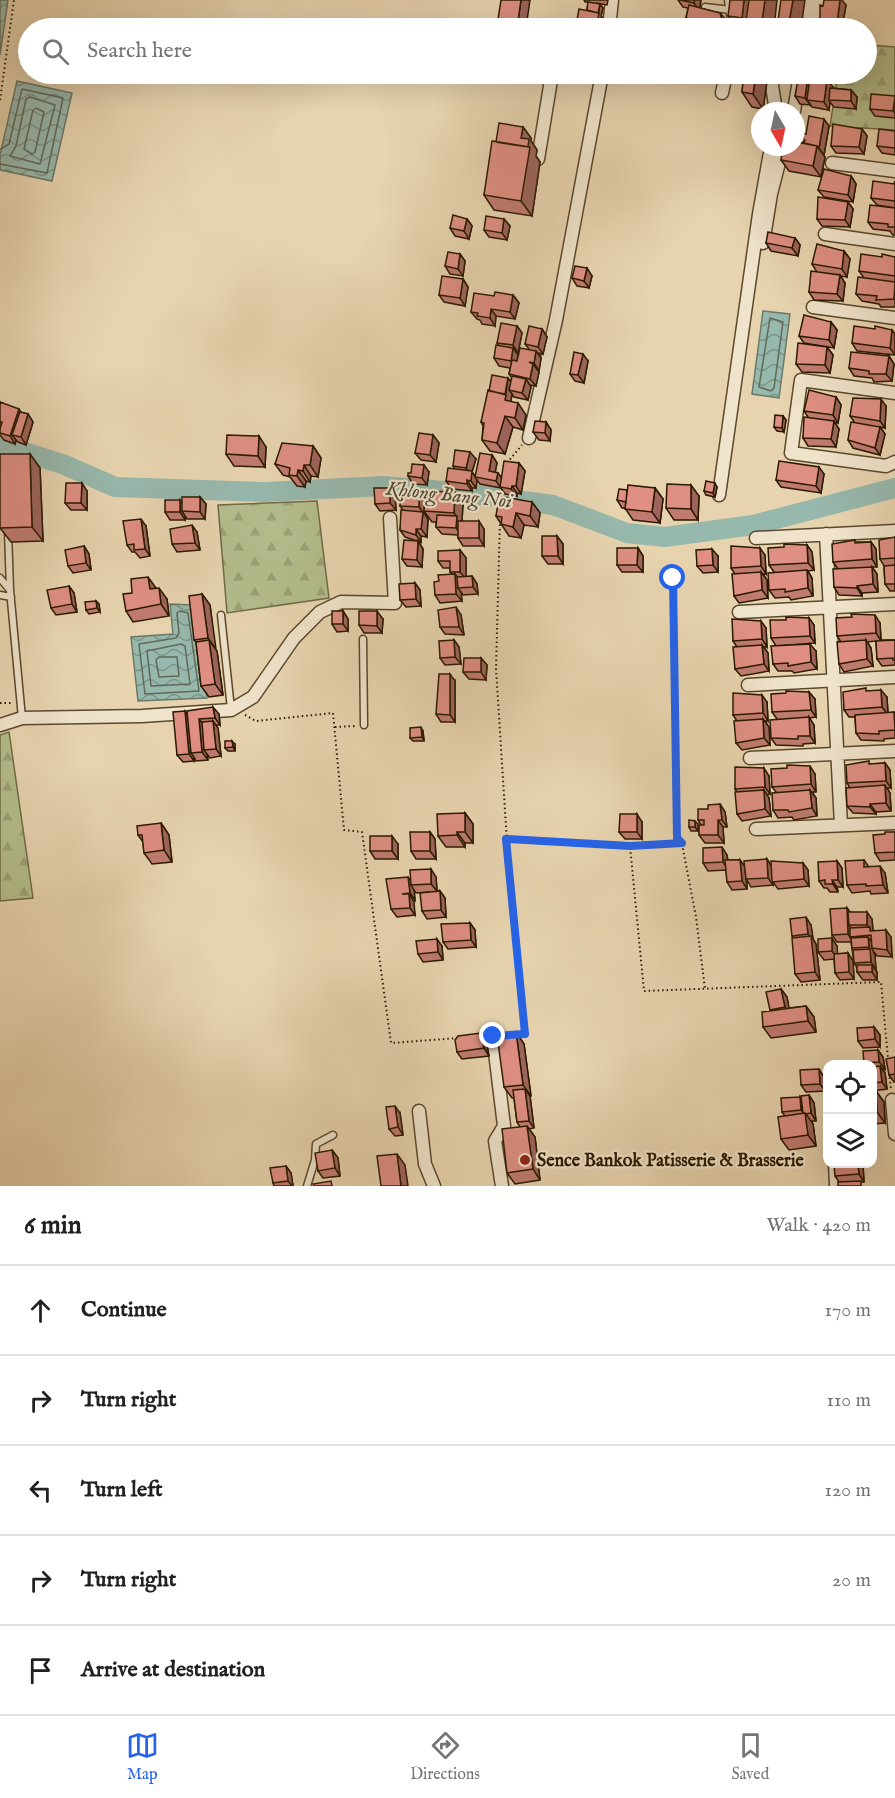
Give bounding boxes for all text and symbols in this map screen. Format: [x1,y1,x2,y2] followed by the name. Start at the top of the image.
[18,18,877,84] search box
[39,35,72,68] icon: search
[87,37,192,65] text: Search here
[751,102,805,156] north arrow
[384,476,514,516] water label: Khlong Bang Noi
[659,564,685,590] route start
[479,1022,505,1048] route end
[823,1060,877,1168] map controls
[823,1060,877,1114] button: locate
[823,1114,877,1168] button: layers
[537,1150,804,1173] place label: Sence Bankok Patisserie & Brasserie
[518,1153,532,1167] marker: Sence Bankok Patisserie & Brasserie
[24,1209,82,1242] text: 6 min
[766,1213,871,1238] text: Walk · 420 m
[24,1294,57,1327] icon: ahead
[81,1296,167,1324] text: Continue
[825,1298,871,1323] text: 170 m
[24,1384,57,1417] icon: right
[81,1386,176,1414] text: Turn right
[827,1388,871,1413] text: 110 m
[24,1474,57,1507] icon: left
[81,1476,163,1504] text: Turn left
[825,1478,871,1503] text: 120 m
[24,1564,57,1597] icon: right
[81,1566,176,1594] text: Turn right
[832,1568,871,1593] text: 20 m
[24,1654,57,1687] icon: arrive
[81,1656,265,1684] text: Arrive at destination
[126,1729,159,1785] tab: Map
[410,1729,480,1785] tab: Directions
[731,1729,769,1785] tab: Saved

